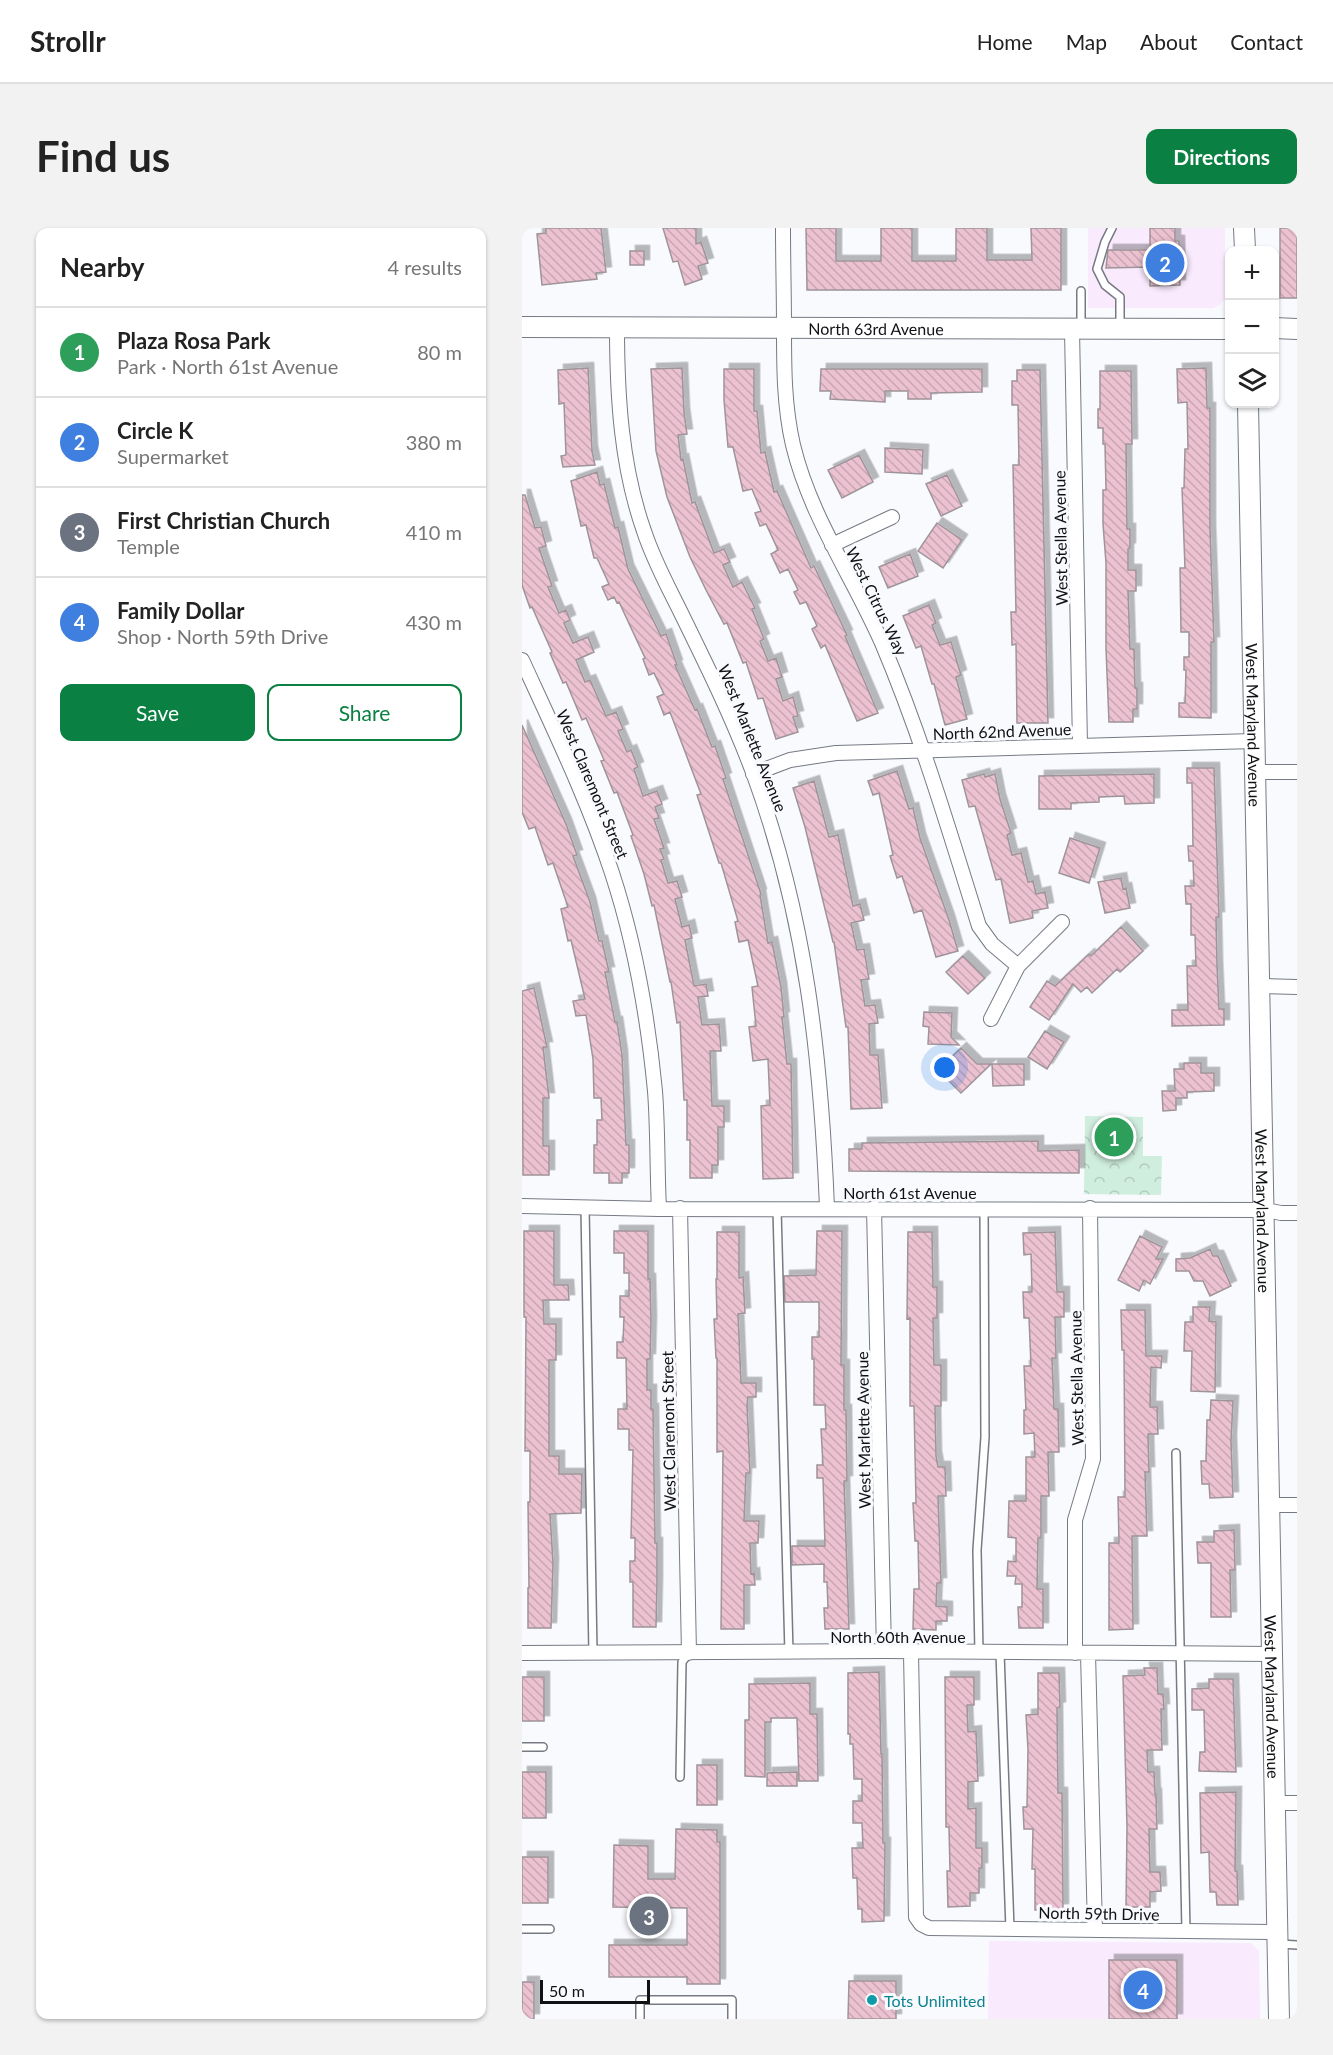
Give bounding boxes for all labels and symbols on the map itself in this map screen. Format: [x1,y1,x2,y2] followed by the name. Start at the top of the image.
[1146,240,1184,285] pin: 2
[808,318,944,338] street label: North 63rd Avenue
[1049,470,1071,606] street label: West Stella Avenue
[843,544,912,659] street label: West Citrus Way
[1243,643,1265,807] street label: West Maryland Avenue
[715,662,791,814] street label: West Marlette Avenue
[553,707,633,862] street label: West Claremont Street
[932,719,1072,743] street label: North 62nd Avenue
[930,1053,959,1082] your location
[1094,1114,1134,1160] pin: 1
[1252,1129,1275,1293] street label: West Maryland Avenue
[843,1183,977,1202] street label: North 61st Avenue
[1065,1310,1087,1446] street label: West Stella Avenue
[657,1350,679,1511] street label: West Claremont Street
[852,1351,874,1509] street label: West Marlette Avenue
[1262,1615,1284,1779] street label: West Maryland Avenue
[830,1627,966,1646] street label: North 60th Avenue
[630,1894,668,1938] pin: 3
[1038,1902,1160,1924] street label: North 59th Drive
[1124,1968,1162,2012] pin: 4
[540,1977,650,2004] scale bar
[884,1991,985,2010] place label: Tots Unlimited
[865,1993,879,2007] marker: Tots Unlimited

